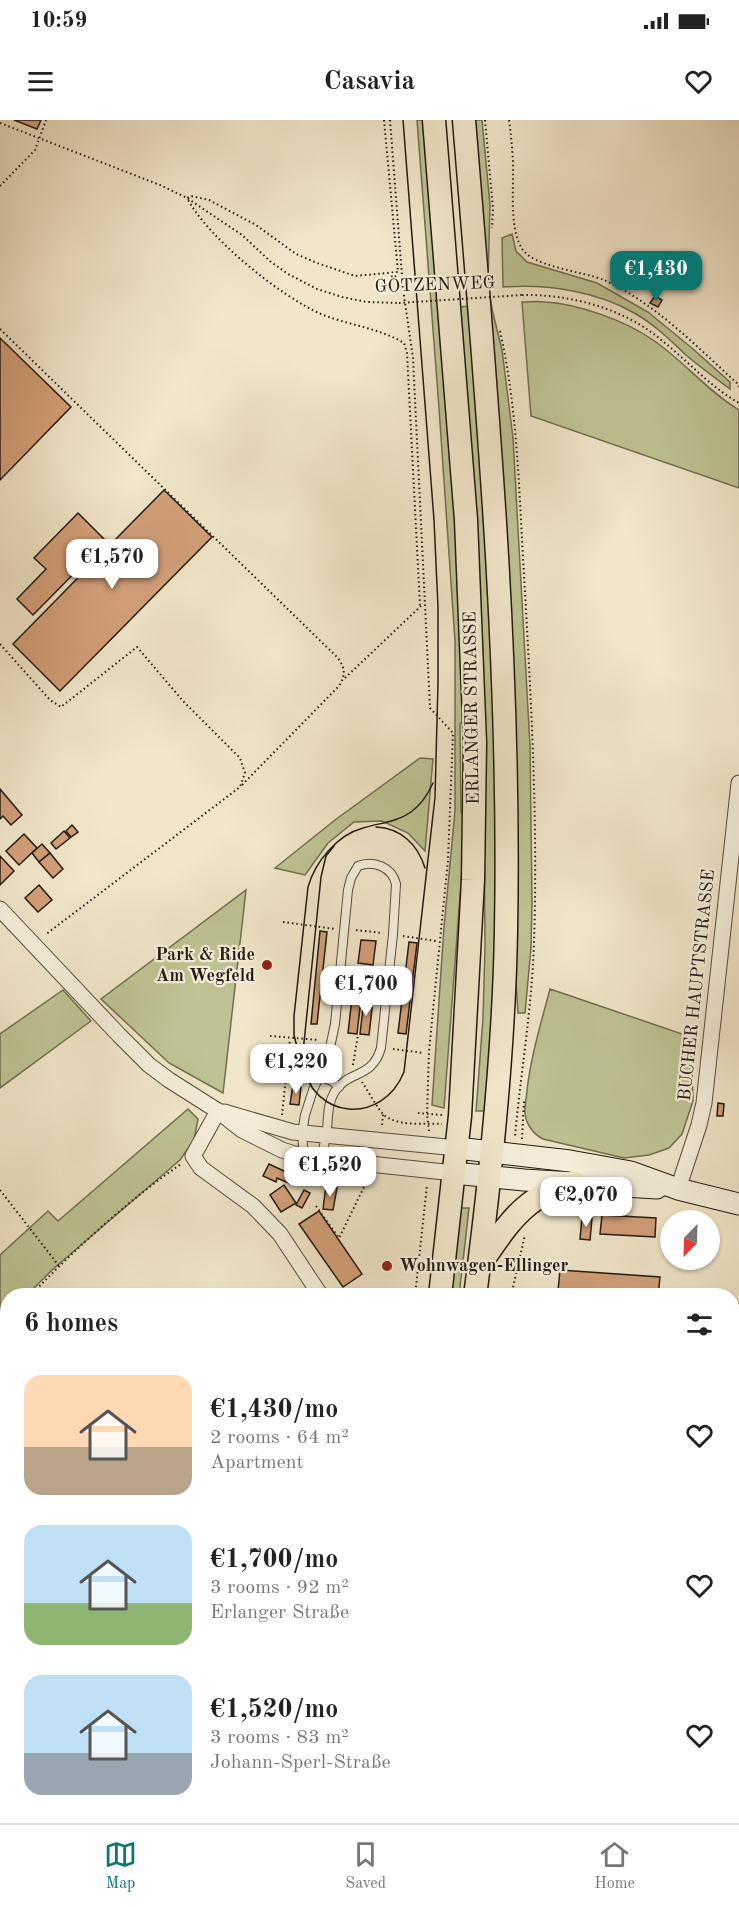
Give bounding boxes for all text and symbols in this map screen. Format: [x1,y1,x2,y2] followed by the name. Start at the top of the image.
[30,10,87,32] text: 10:59
[24,65,57,98] icon: menu
[682,65,715,98] icon: heart
[324,68,415,95] text: Casavia
[607,251,705,302] pin: €1,430
[624,260,688,280] text: €1,430
[374,270,496,296] street label: GÖTZENWEG
[63,539,161,590] pin: €1,570
[80,548,144,568] text: €1,570
[461,611,483,805] street label: ERLANGER STRASSE
[676,868,718,1102] street label: BUCHER HAUPTSTRASSE
[155,946,255,985] place label: Park & Ride Am Wegfeld
[260,958,274,972] marker: Park & Ride Am Wegfeld
[317,966,415,1017] pin: €1,700
[334,975,398,995] text: €1,700
[247,1044,345,1095] pin: €1,220
[264,1053,328,1073] text: €1,220
[281,1147,379,1198] pin: €1,520
[298,1156,362,1176] text: €1,520
[537,1177,635,1228] pin: €2,070
[554,1186,618,1206] text: €2,070
[660,1210,720,1270] north arrow
[660,1210,720,1270] map controls
[399,1257,569,1275] place label: Wohnwagen-Ellinger
[380,1259,394,1273] marker: Wohnwagen-Ellinger
[683,1308,716,1341] icon: filters
[24,1311,118,1337] text: 6 homes
[210,1397,338,1423] text: €1,430/mo
[72,1399,144,1471] icon: home
[683,1419,716,1452] icon: heart
[210,1428,349,1448] text: 2 rooms · 64 m²
[210,1453,304,1473] text: Apartment
[210,1547,338,1573] text: €1,700/mo
[72,1549,144,1621] icon: home
[683,1569,716,1602] icon: heart
[210,1578,349,1598] text: 3 rooms · 92 m²
[210,1603,349,1623] text: Erlanger Straße
[210,1697,338,1723] text: €1,520/mo
[72,1699,144,1771] icon: home
[683,1719,716,1752] icon: heart
[210,1728,349,1748] text: 3 rooms · 83 m²
[210,1753,391,1773] text: Johann-Sperl-Straße
[104,1838,137,1894] tab: Map
[345,1838,386,1894] tab: Saved
[594,1838,635,1894] tab: Home

